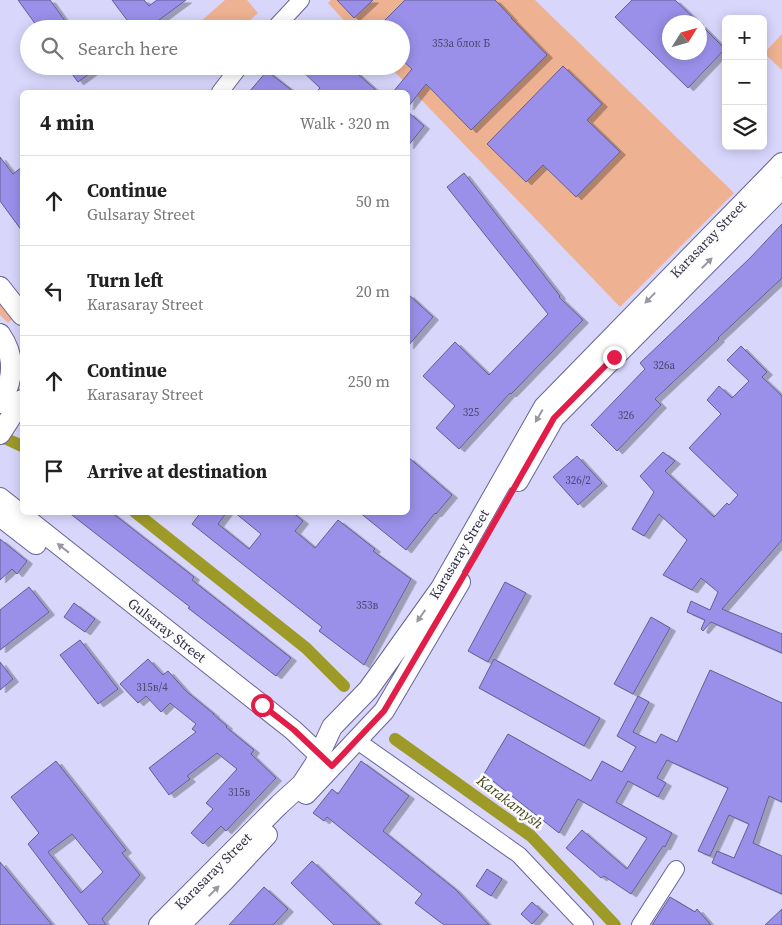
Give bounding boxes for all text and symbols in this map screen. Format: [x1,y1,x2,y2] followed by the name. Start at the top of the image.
[662,15,707,60] north arrow
[722,15,767,150] map controls
[722,15,767,60] button: +
[20,20,410,75] search box
[38,34,66,62] icon: search
[78,35,178,61] text: Search here
[432,36,490,51] house number: 353а блок Б
[722,60,767,105] button: −
[722,105,767,150] button: layers
[40,108,95,137] text: 4 min
[300,112,390,134] text: Walk · 320 m
[87,177,167,203] text: Continue
[40,187,68,215] icon: ahead
[356,190,390,212] text: 50 m
[665,195,751,283] street label: Karasaray Street
[87,203,195,225] text: Gulsaray Street
[701,257,713,269] one-way arrow
[87,267,163,293] text: Turn left
[40,277,68,305] icon: left
[356,280,390,302] text: 20 m
[644,292,656,304] one-way arrow
[87,293,203,315] text: Karasaray Street
[603,346,626,369] route end
[87,357,167,383] text: Continue
[653,358,675,373] house number: 326a
[40,367,68,395] icon: ahead
[348,370,390,392] text: 250 m
[87,383,203,405] text: Karasaray Street
[463,405,480,420] house number: 325
[618,408,635,423] house number: 326
[535,409,543,423] one-way arrow
[40,457,68,485] icon: arrive
[87,458,267,484] text: Arrive at destination
[565,473,591,488] house number: 326/2
[424,505,494,603] street label: Karasaray Street
[56,543,70,553] one-way arrow
[124,593,211,667] street label: Gulsaray Street
[356,598,378,613] house number: 353в
[416,609,426,623] one-way arrow
[136,680,168,695] house number: 315в/4
[251,694,274,717] route start
[472,769,548,834] water label: Karakamysh
[228,785,250,800] house number: 315в
[170,828,256,914] street label: Karasaray Street
[208,885,220,897] one-way arrow

